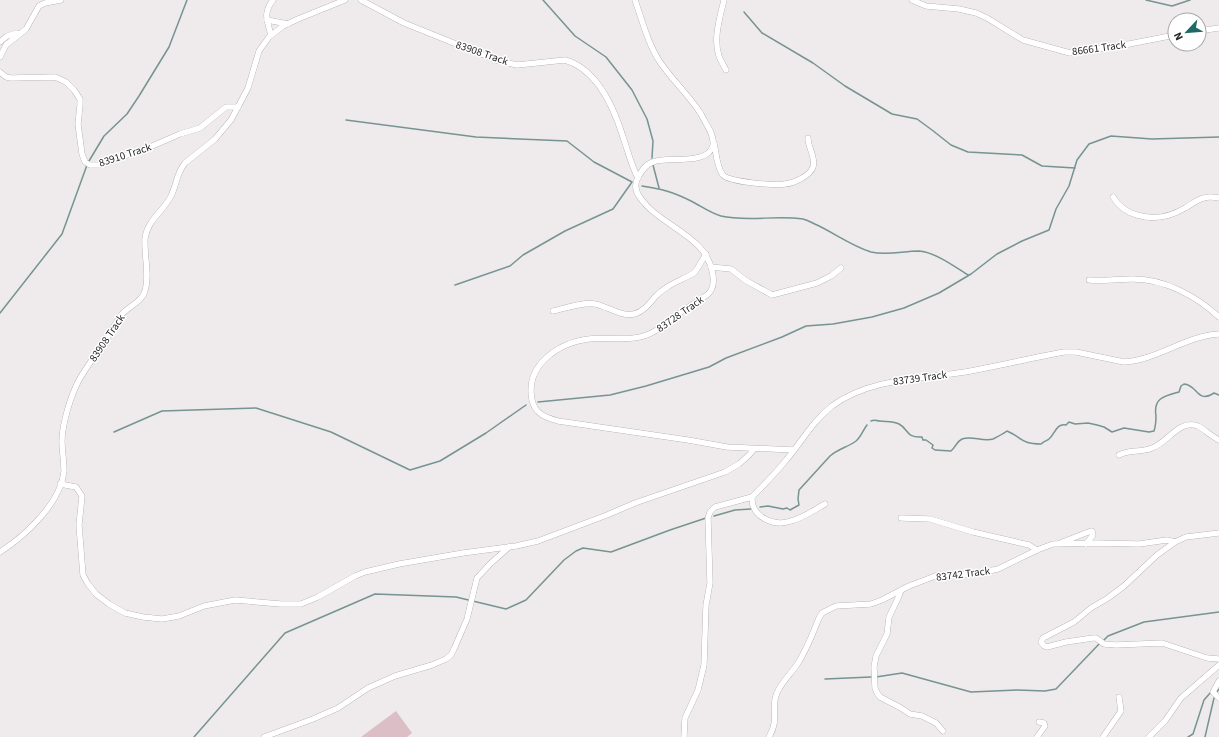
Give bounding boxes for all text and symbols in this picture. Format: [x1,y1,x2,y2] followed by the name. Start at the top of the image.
[1167,12,1207,52] north arrow
[1170,30,1187,43] text: N
[454,37,511,69] street label: 83908 Track
[1071,37,1128,59] street label: 86661 Track
[97,139,154,171] street label: 83910 Track
[653,292,707,336] street label: 83728 Track
[86,311,129,365] street label: 83908 Track
[892,367,949,389] street label: 83739 Track
[935,563,992,585] street label: 83742 Track

